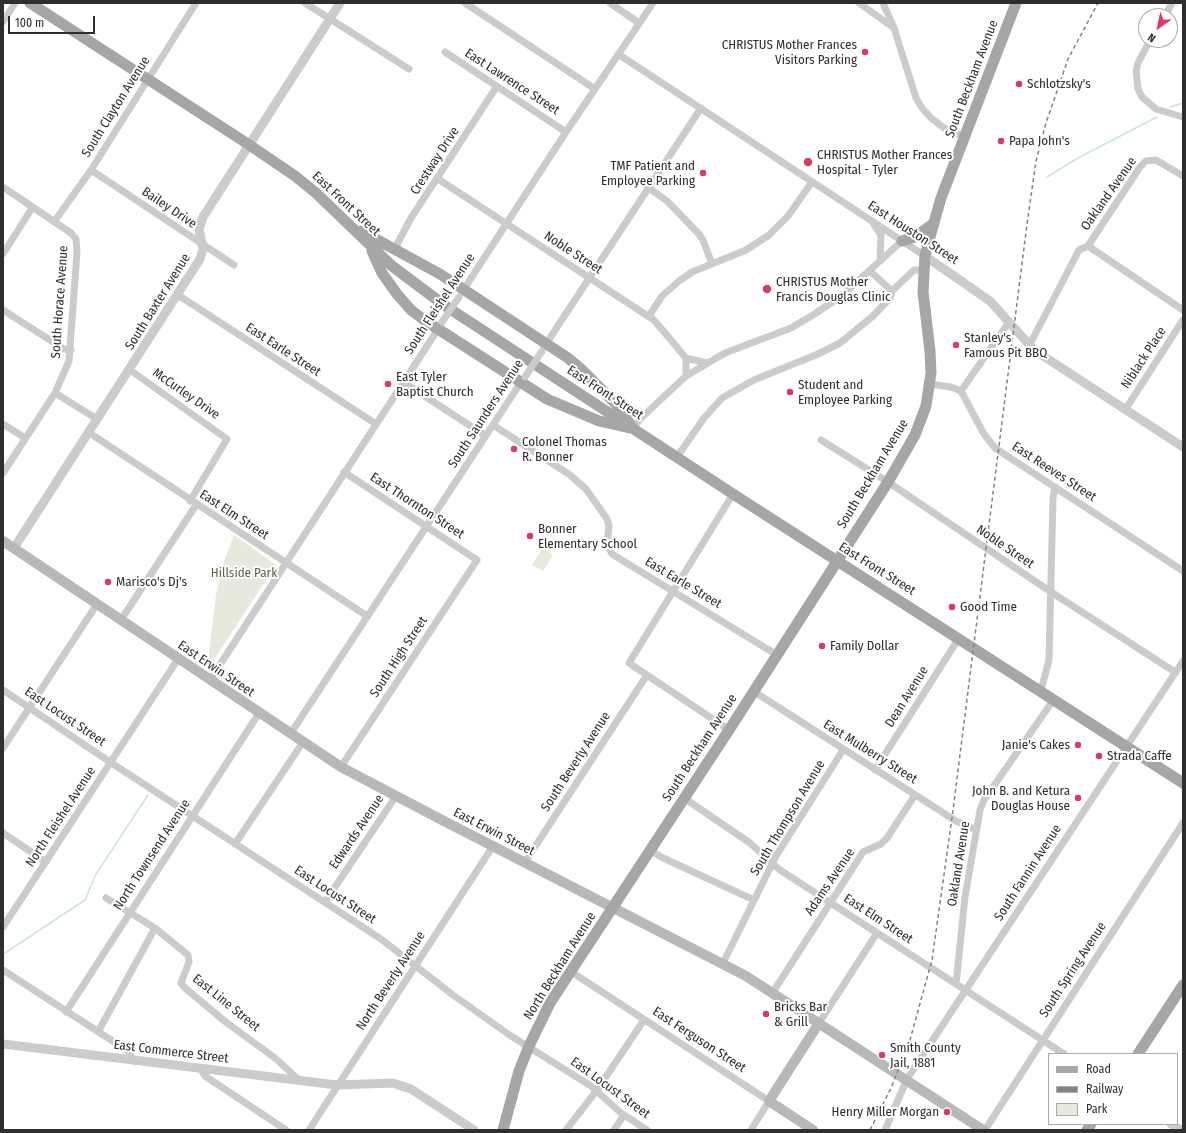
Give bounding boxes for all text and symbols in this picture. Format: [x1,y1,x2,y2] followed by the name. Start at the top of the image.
[10,8,97,34] scale bar
[1138,8,1178,48] north arrow
[15,16,44,30] text: 100 m
[942,18,1002,140] street label: South Beckham Avenue
[1145,30,1158,45] text: N
[722,37,857,68] place label: CHRISTUS Mother Frances Visitors Parking
[462,46,562,118] street label: East Lawrence Street
[860,47,870,57] marker: CHRISTUS Mother Frances Visitors Parking
[79,54,153,160] street label: South Clayton Avenue
[1027,76,1091,92] place label: Schlotzsky's
[1014,79,1024,89] marker: Schlotzsky's
[407,124,463,198] street label: Crestway Drive
[1009,133,1070,149] place label: Papa John's
[996,136,1006,146] marker: Papa John's
[817,147,952,178] place label: CHRISTUS Mother Frances Hospital - Tyler
[1078,154,1140,234] street label: Oakland Avenue
[802,156,814,168] marker: CHRISTUS Mother Frances Hospital - Tyler
[601,158,695,189] place label: TMF Patient and Employee Parking
[309,168,383,240] street label: East Front Street
[698,168,708,178] marker: TMF Patient and Employee Parking
[139,184,199,232] street label: Bailey Drive
[865,198,961,268] street label: East Houston Street
[541,228,605,278] street label: Noble Street
[48,245,72,359] street label: South Horace Avenue
[122,251,194,353] street label: South Baxter Avenue
[402,251,478,357] street label: South Fleishel Avenue
[776,274,890,305] place label: CHRISTUS Mother Francis Douglas Clinic
[761,283,773,295] marker: CHRISTUS Mother Francis Douglas Clinic
[242,320,324,380] street label: East Earle Street
[1118,324,1170,392] street label: Niblack Place
[964,330,1047,361] place label: Stanley's Famous Pit BBQ
[951,340,961,350] marker: Stanley's Famous Pit BBQ
[445,357,527,471] street label: South Saunders Avenue
[564,363,646,423] street label: East Front Street
[149,365,223,423] street label: McCurley Drive
[396,369,473,400] place label: East Tyler Baptist Church
[798,377,892,408] place label: Student and Employee Parking
[383,379,393,389] marker: East Tyler Baptist Church
[785,387,795,397] marker: Student and Employee Parking
[834,417,912,531] street label: South Beckham Avenue
[522,434,607,465] place label: Colonel Thomas R. Bonner
[1009,439,1099,505] street label: East Reeves Street
[509,444,519,454] marker: Colonel Thomas R. Bonner
[367,470,467,542] street label: East Thornton Street
[196,487,272,543] street label: East Elm Street
[538,521,637,552] place label: Bonner Elementary School
[973,522,1037,572] street label: Noble Street
[525,531,535,541] marker: Bonner Elementary School
[836,539,918,599] street label: East Front Street
[642,554,724,612] street label: East Earle Street
[211,565,277,581] park label: Hillside Park
[116,574,187,590] place label: Marisco's Dj's
[103,577,113,587] marker: Marisco's Dj's
[960,599,1017,615] place label: Good Time
[947,602,957,612] marker: Good Time
[367,614,431,700] street label: South High Street
[175,638,257,700] street label: East Erwin Street
[830,638,899,654] place label: Family Dollar
[817,641,827,651] marker: Family Dollar
[882,664,932,730] street label: Dean Avenue
[21,684,109,750] street label: East Locust Street
[659,691,741,805] street label: South Beckham Avenue
[538,709,614,815] street label: South Beverly Avenue
[820,717,920,787] street label: East Mulberry Street
[1002,737,1070,753] place label: Janie's Cakes
[1073,740,1083,750] marker: Janie's Cakes
[1107,748,1172,764] place label: Strada Caffe
[1094,751,1104,761] marker: Strada Caffe
[747,757,829,879] street label: South Thompson Avenue
[23,764,99,870] street label: North Fleishel Avenue
[972,783,1070,814] place label: John B. and Ketura Douglas House
[326,792,388,872] street label: Edwards Avenue
[1073,793,1083,803] marker: John B. and Ketura Douglas House
[110,797,194,913] street label: North Townsend Avenue
[451,805,537,859] street label: East Erwin Street
[945,820,973,908] street label: Oakland Avenue
[991,822,1065,924] street label: South Fannin Avenue
[802,845,858,919] street label: Adams Avenue
[291,863,379,927] street label: East Locust Street
[840,891,916,947] street label: East Elm Street
[521,909,599,1023] street label: North Beckham Avenue
[1036,919,1110,1021] street label: South Spring Avenue
[353,929,429,1033] street label: North Beverly Avenue
[189,971,263,1035] street label: East Line Street
[774,999,827,1030] place label: Bricks Bar & Grill
[649,1004,749,1076] street label: East Ferguson Street
[761,1009,771,1019] marker: Bricks Bar & Grill
[113,1037,229,1067] street label: East Commerce Street
[890,1040,961,1071] place label: Smith County Jail, 1881
[877,1050,887,1060] marker: Smith County Jail, 1881
[1048,1053,1178,1125] legend
[567,1054,653,1122] street label: East Locust Street
[1086,1062,1111,1076] text: Road
[1086,1082,1123,1096] text: Railway
[1086,1102,1107,1116] text: Park
[832,1104,939,1120] place label: Henry Miller Morgan
[942,1107,952,1117] marker: Henry Miller Morgan

